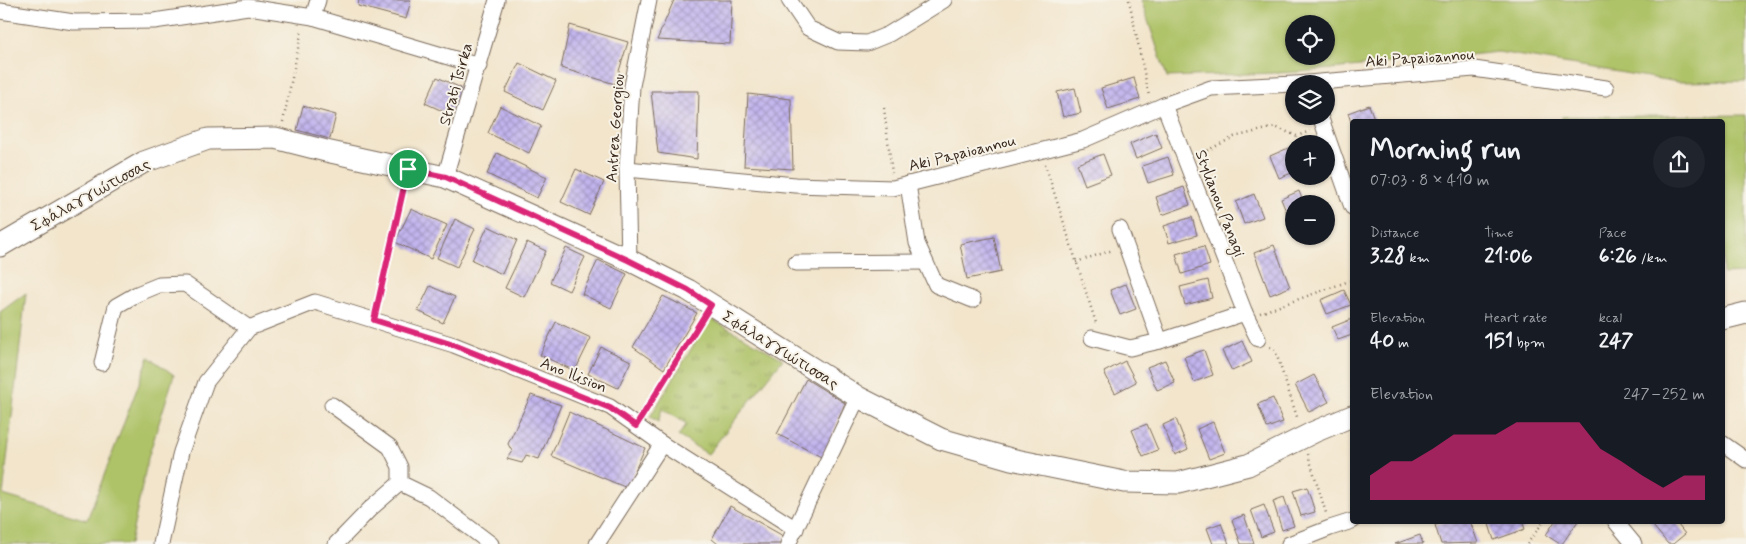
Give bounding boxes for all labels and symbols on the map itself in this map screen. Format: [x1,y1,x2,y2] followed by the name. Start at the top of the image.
[435,40,478,128] street label: Strati Tsirka
[1365,44,1476,73] street label: Aki Papaioannou
[601,73,631,183] street label: Antrea Georgiou
[906,130,1018,177] street label: Aki Papaioannou
[1189,147,1250,261] street label: Stylianou Panagi
[387,148,429,190] pin
[27,154,154,237] street label: Σφάλαγγιώτισσας
[718,306,842,394] street label: Σφάλαγγιώτισσας
[537,353,610,398] street label: Ano Ilision

